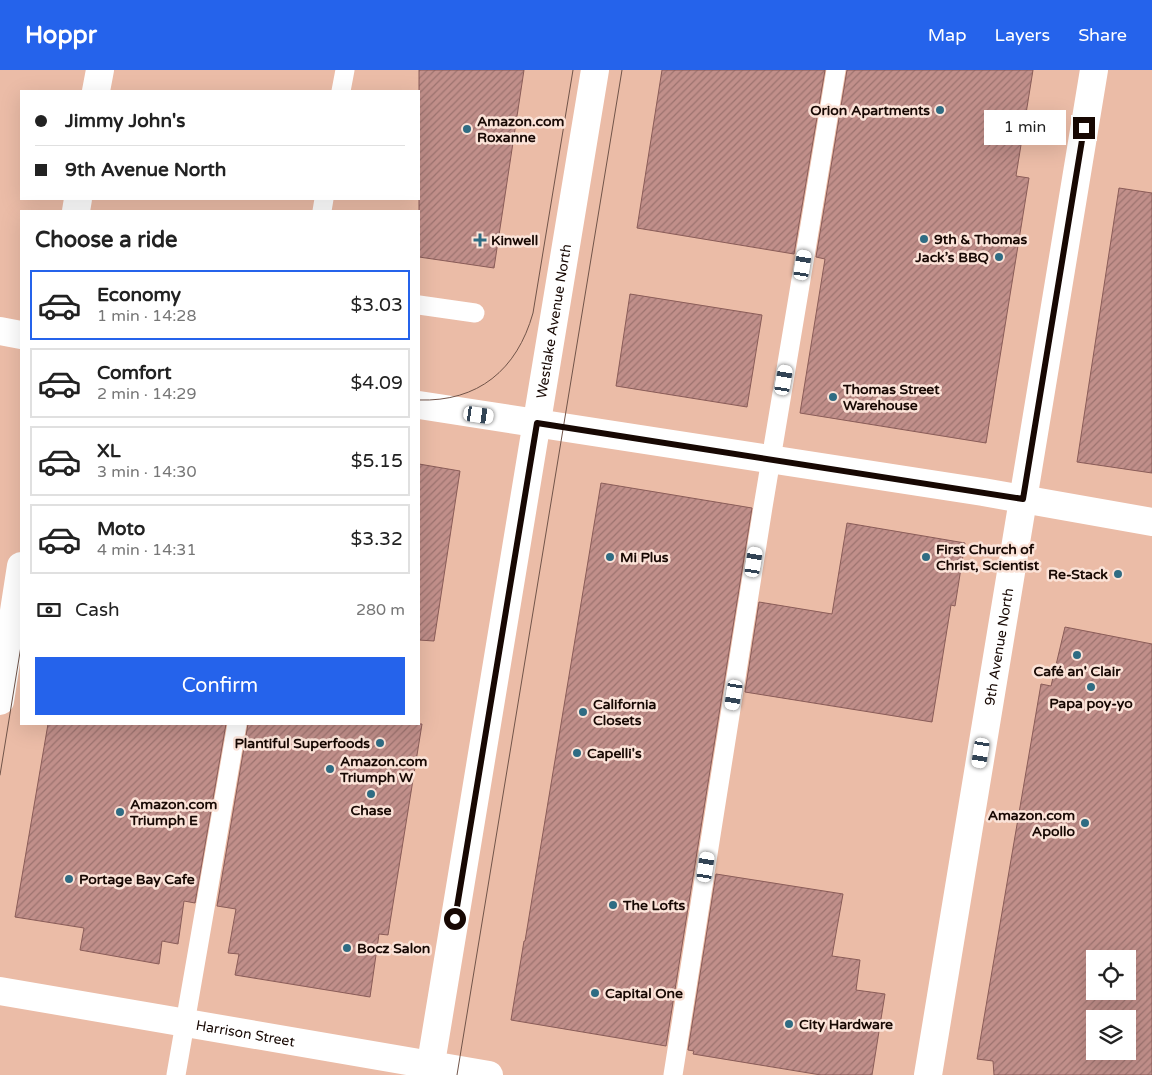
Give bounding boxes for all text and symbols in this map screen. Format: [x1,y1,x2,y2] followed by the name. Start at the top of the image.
[25,21,97,50] text: Hoppr
[928,24,967,46] text: Map
[995,24,1050,46] text: Layers
[1078,24,1127,46] text: Share
[810,102,930,119] place label: Orion Apartments
[934,104,946,116] marker: Orion Apartments
[65,110,185,132] text: Jimmy John's
[984,110,1066,146] callout: 1 min
[477,113,565,146] place label: Amazon.com Roxanne
[1004,117,1046,137] text: 1 min
[1073,117,1095,139] route end
[461,123,473,135] marker: Amazon.com Roxanne
[65,159,226,181] text: 9th Avenue North
[35,227,178,253] text: Choose a ride
[934,231,1027,248] place label: 9th & Thomas
[491,232,538,249] place label: Kinwell
[473,233,487,247] marker: Kinwell
[918,233,930,245] marker: 9th & Thomas
[533,243,575,400] street label: Westlake Avenue North
[793,249,812,281] car
[914,249,989,266] place label: Jack’s BBQ
[993,251,1005,263] marker: Jack’s BBQ
[37,283,82,328] icon: car
[97,284,181,306] text: Economy
[351,294,403,316] text: $3.03
[97,306,196,326] text: 1 min · 14:28
[37,361,82,406] icon: car
[97,362,171,384] text: Comfort
[774,364,793,396] car
[351,372,403,394] text: $4.09
[842,381,940,414] place label: Thomas Street Warehouse
[97,384,196,404] text: 2 min · 14:29
[827,391,839,403] marker: Thomas Street Warehouse
[463,405,494,425] car
[37,439,82,484] icon: car
[97,440,121,462] text: XL
[351,450,403,472] text: $5.15
[97,462,196,482] text: 3 min · 14:30
[37,517,82,562] icon: car
[97,518,145,540] text: Moto
[351,528,403,550] text: $3.32
[97,540,196,560] text: 4 min · 14:31
[936,541,1040,574] place label: First Church of Christ, Scientist
[744,546,763,578] car
[620,549,669,566] place label: Mi Plus
[604,551,616,563] marker: Mi Plus
[920,551,932,563] marker: First Church of Christ, Scientist
[1048,566,1108,583] place label: Re-Stack
[1112,568,1124,580] marker: Re-Stack
[981,587,1017,707] street label: 9th Avenue North
[35,596,63,624] icon: cash
[75,599,120,621] text: Cash
[356,600,405,620] text: 280 m
[1071,649,1083,661] marker: Café an' Clair
[35,657,405,715] button: Confirm
[1034,663,1121,680] place label: Café an' Clair
[724,679,743,711] car
[1085,681,1097,693] marker: Papa poy-yo
[1049,695,1133,712] place label: Papa poy-yo
[593,696,656,729] place label: California Closets
[577,706,589,718] marker: California Closets
[234,735,370,752] place label: Plantiful Superfoods
[374,737,386,749] marker: Plantiful Superfoods
[971,737,990,769] car
[587,745,642,762] place label: Capelli's
[571,747,583,759] marker: Capelli's
[339,753,428,786] place label: Amazon.com Triumph W
[324,763,336,775] marker: Amazon.com Triumph W
[365,788,377,800] marker: Chase
[129,796,218,829] place label: Amazon.com Triumph E
[351,802,391,819] place label: Chase
[114,806,126,818] marker: Amazon.com Triumph E
[988,807,1075,840] place label: Amazon.com Apollo
[1079,817,1091,829] marker: Amazon.com Apollo
[696,851,715,883] car
[79,871,195,888] place label: Portage Bay Cafe
[63,873,75,885] marker: Portage Bay Cafe
[622,897,686,914] place label: The Lofts
[607,899,619,911] marker: The Lofts
[444,908,466,930] route start
[357,940,430,957] place label: Bocz Salon
[341,942,353,954] marker: Bocz Salon
[1086,950,1136,1060] map controls
[1086,950,1136,1000] button: locate
[605,985,683,1002] place label: Capital One
[589,987,601,999] marker: Capital One
[1086,1010,1136,1060] button: layers
[799,1016,893,1033] place label: City Hardware
[195,1017,297,1051] street label: Harrison Street
[783,1018,795,1030] marker: City Hardware

